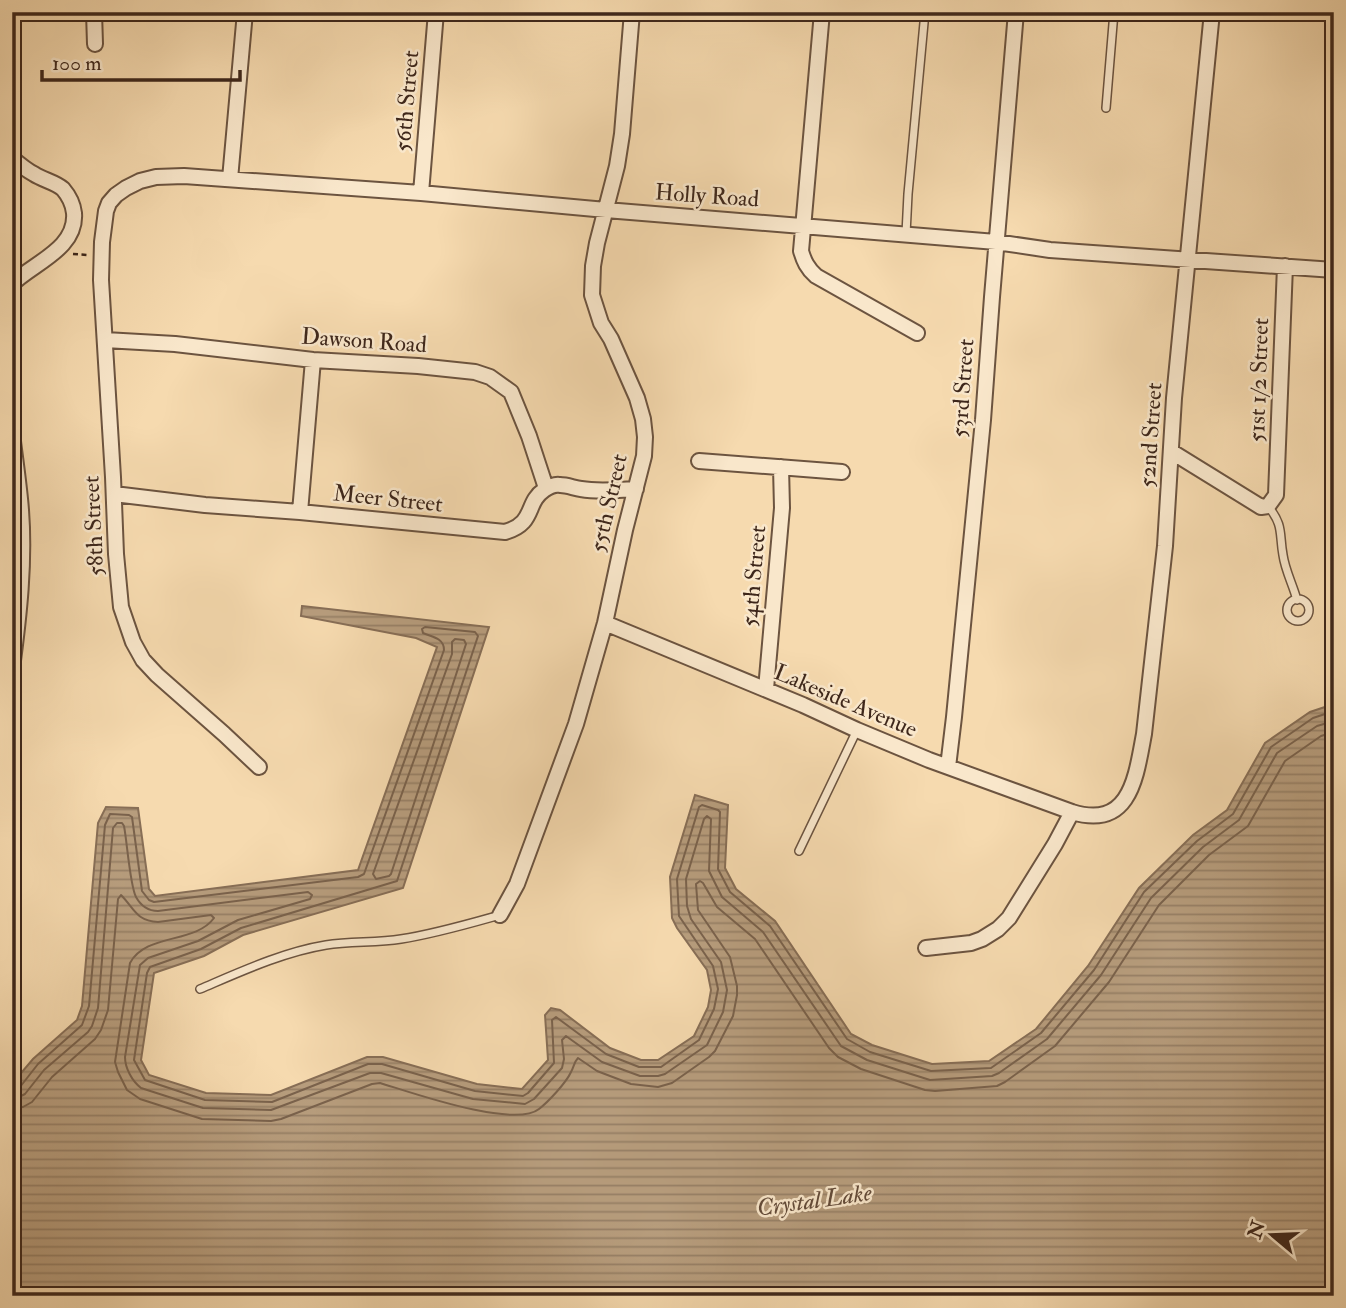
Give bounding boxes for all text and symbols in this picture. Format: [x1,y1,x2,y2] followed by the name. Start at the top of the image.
[42,38,240,82] scale bar
[388,49,425,153] street label: 56th Street
[52,50,102,77] text: 100 m
[654,177,760,214] street label: Holly Road
[1242,317,1275,443] street label: 51st 1/2 Street
[300,322,428,359] street label: Dawson Road
[945,338,980,438] street label: 53rd Street
[1132,382,1169,488] street label: 52nd Street
[583,451,634,555] street label: 55th Street
[76,475,111,577] street label: 58th Street
[332,478,444,519] street label: Meer Street
[735,524,772,628] street label: 54th Street
[770,657,922,744] street label: Lakeside Avenue
[755,1177,874,1224] water label: Crystal Lake
[1238,1200,1308,1270] north arrow
[1242,1217,1271,1243] text: N

